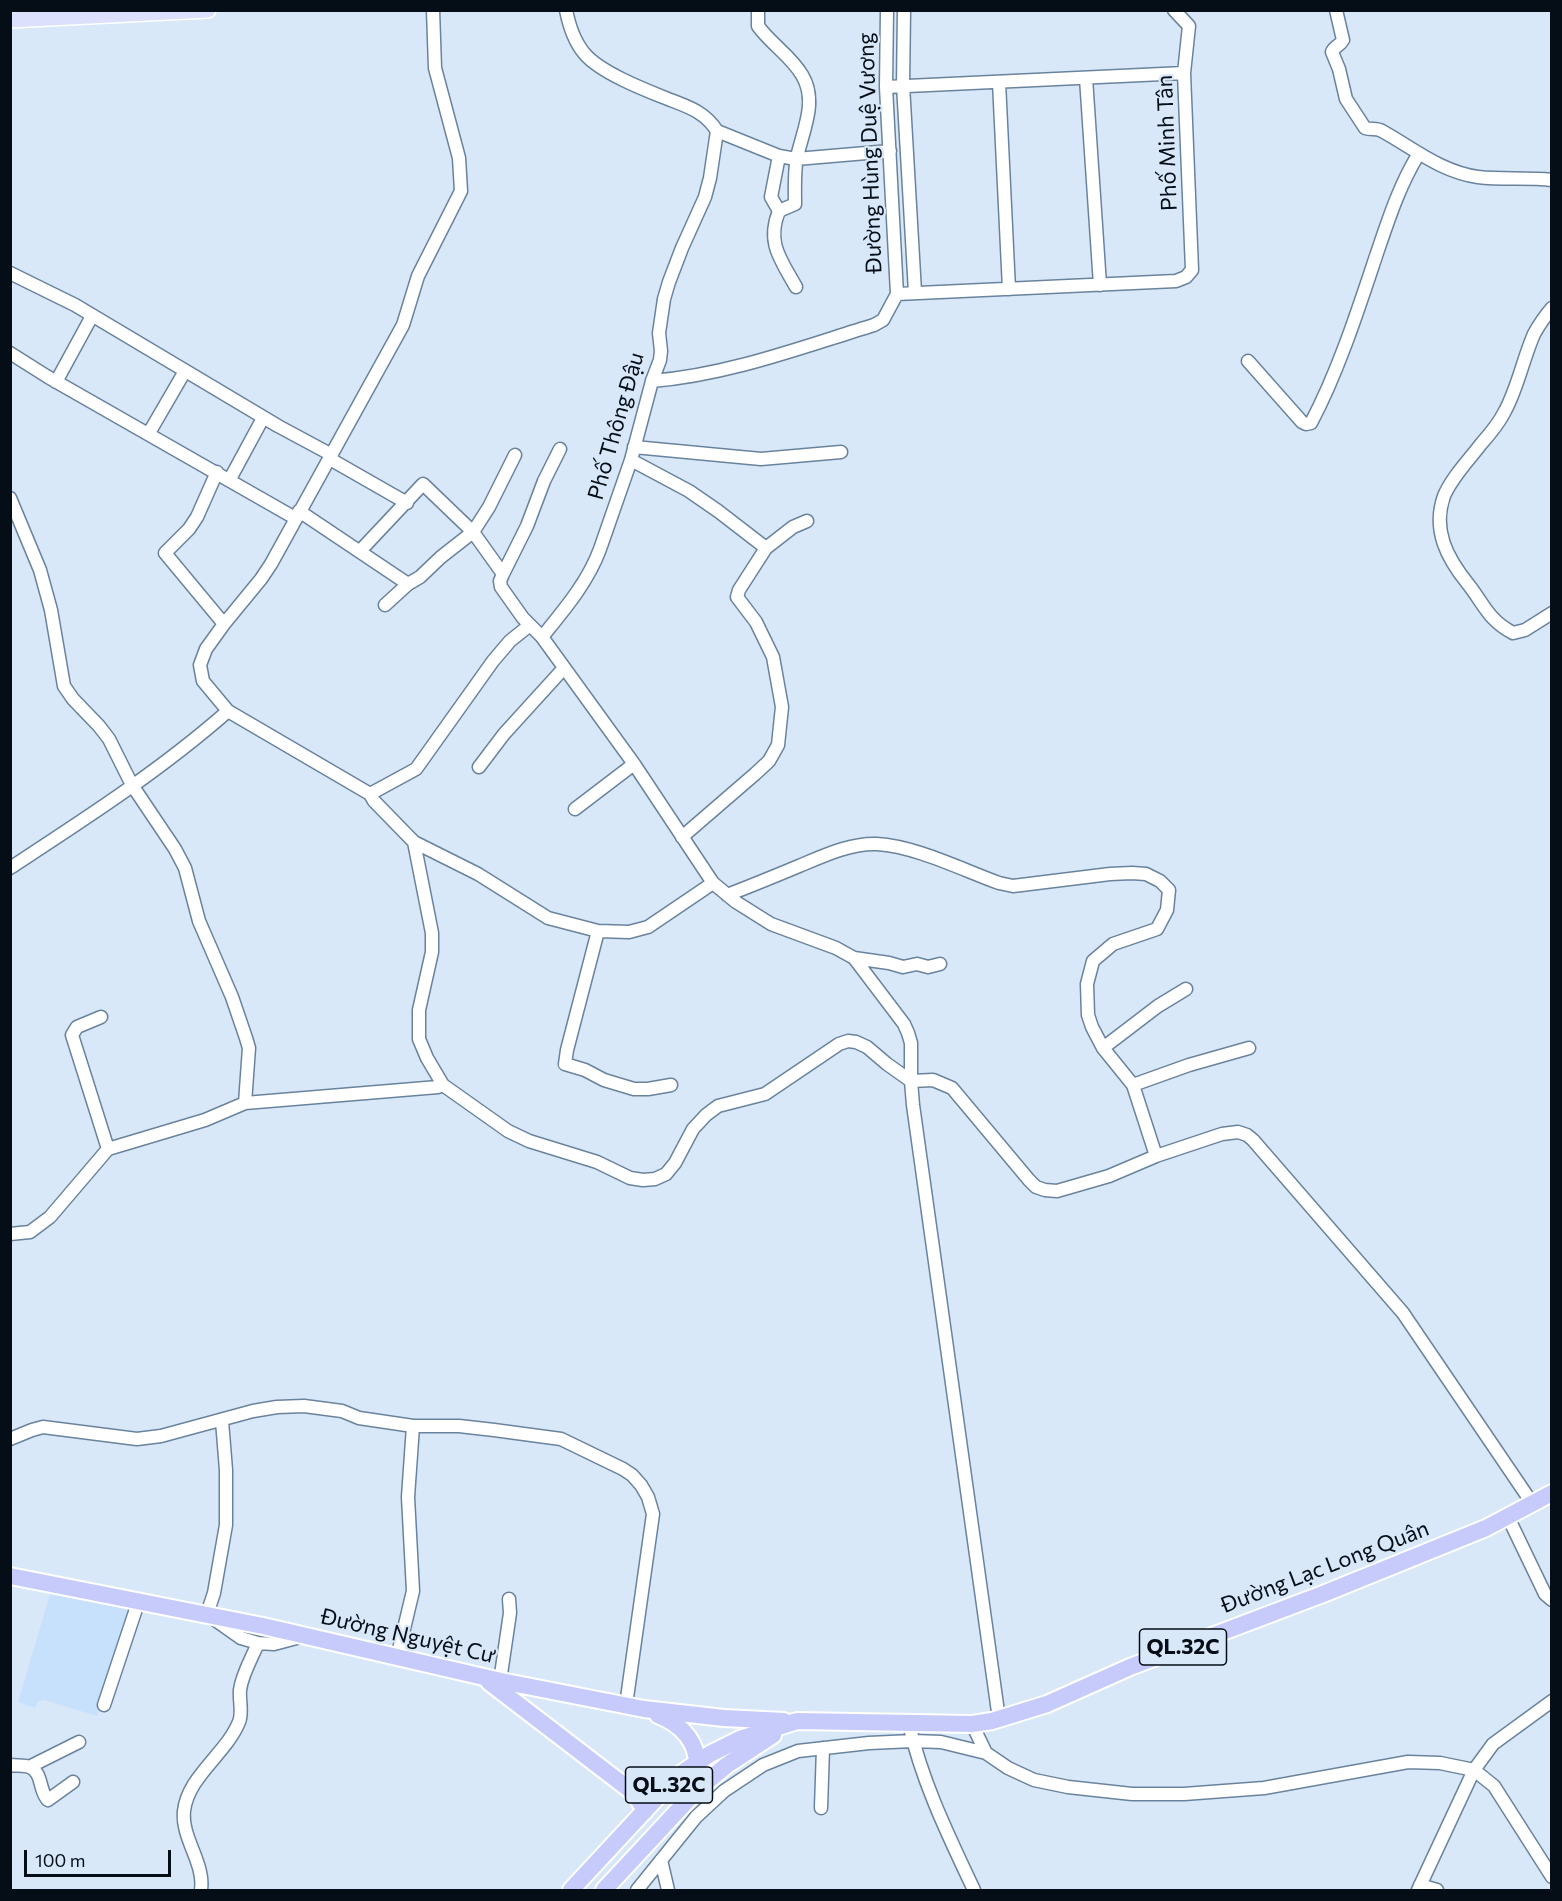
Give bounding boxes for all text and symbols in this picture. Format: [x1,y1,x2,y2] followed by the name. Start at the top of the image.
[853,32,887,274] street label: Đường Hùng Duệ Vương
[1151,75,1183,211] street label: Phố Minh Tân
[582,349,650,503] street label: Phố Thông Đậu
[1217,1515,1433,1619] street label: Đường Lạc Long Quân
[318,1603,498,1669] street label: Đường Nguyệt Cư
[1140,1629,1226,1665] road number: QL.32C
[626,1767,712,1803] road number: QL.32C
[27,1838,174,1876] scale bar
[35,1849,85,1871] text: 100 m

